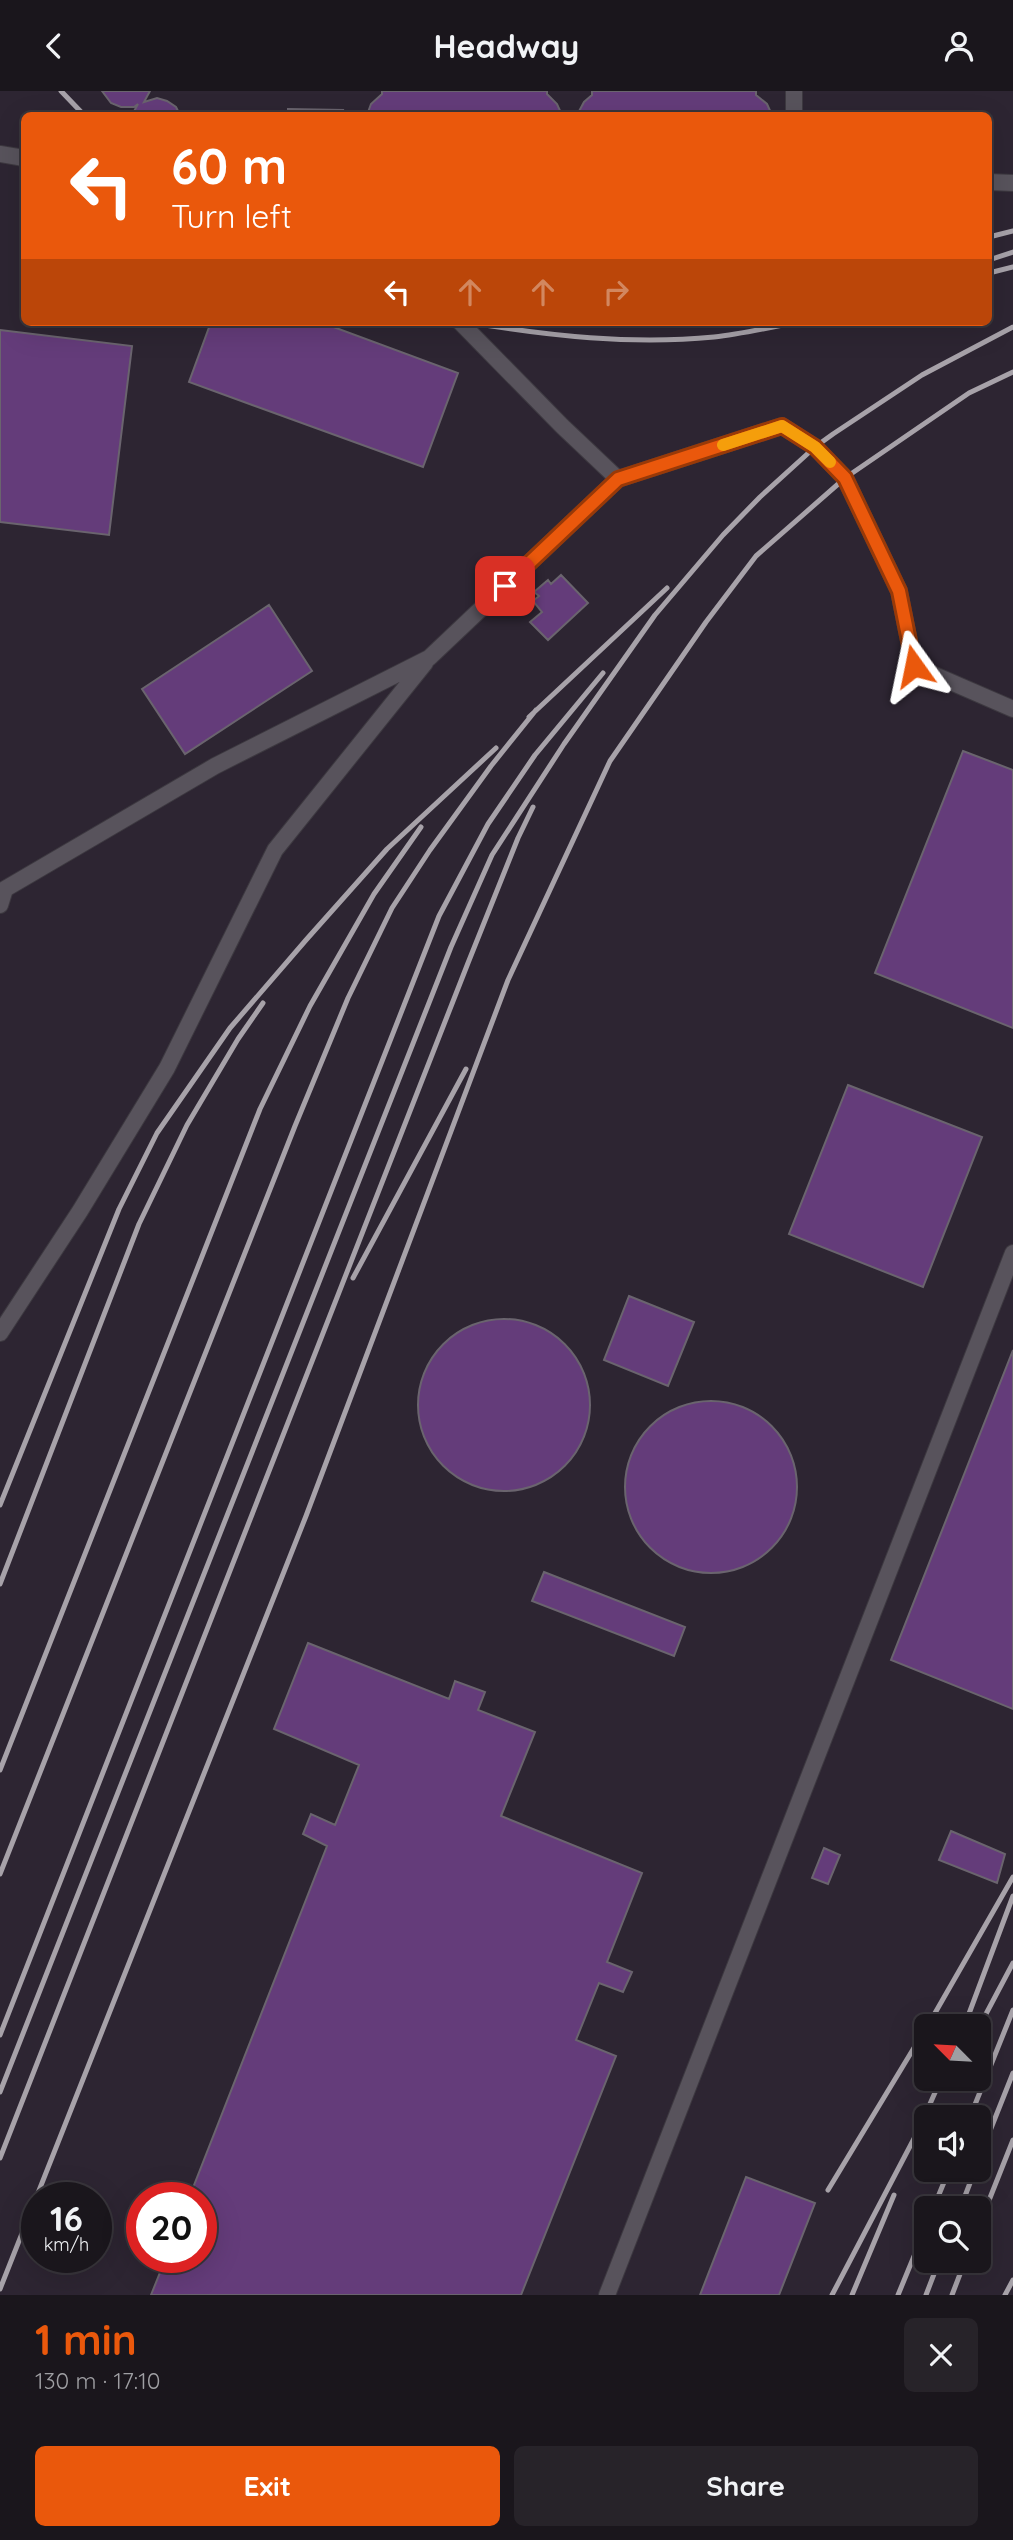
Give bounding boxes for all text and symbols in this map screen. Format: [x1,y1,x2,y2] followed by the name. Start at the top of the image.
[434,26,579,66] text: Headway
[35,27,73,65] icon: back
[940,27,978,65] icon: person
[171,135,287,196] text: 60 m
[56,140,147,231] icon: left
[171,196,292,236] text: Turn left
[378,273,416,311] icon: left
[451,273,489,311] icon: ahead
[524,273,562,311] icon: ahead
[597,273,635,311] icon: right
[475,556,535,616] pin
[486,567,524,605] icon: arrive
[877,629,951,703] position arrow
[914,2014,990,2091] north arrow
[914,2014,991,2273] map controls
[914,2105,991,2182] button: sound
[126,2182,217,2273] speed limit sign: 20
[50,2196,83,2240] text: 16
[914,2196,991,2273] button: search
[44,2233,89,2256] text: km/h
[35,2313,137,2366] text: 1 min
[904,2318,978,2392] button: close
[35,2366,160,2395] text: 130 m · 17:10
[35,2446,500,2526] button: Exit
[514,2446,978,2526] button: Share

